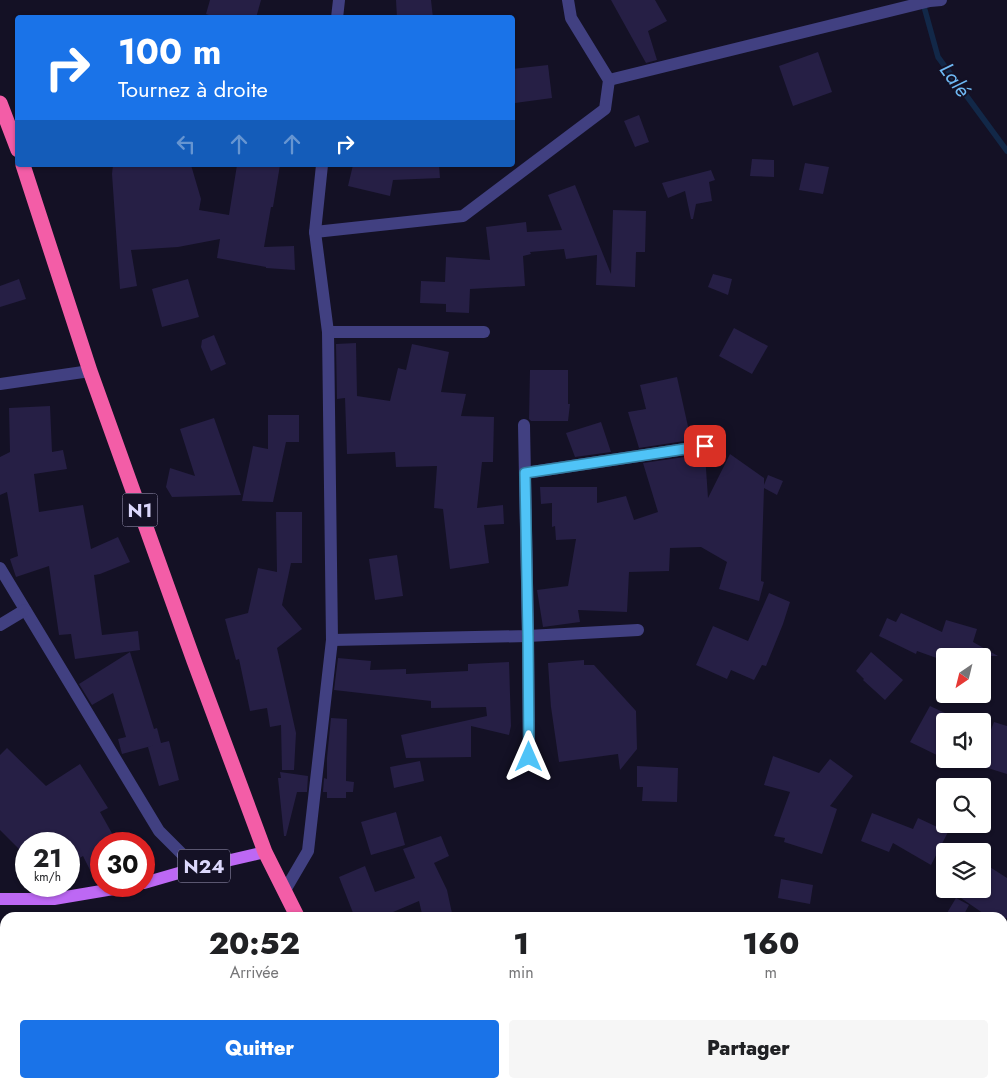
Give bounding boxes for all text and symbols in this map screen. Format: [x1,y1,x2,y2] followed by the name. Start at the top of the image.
[118,27,221,77] text: 100 m
[35,35,100,100] icon: right
[932,57,978,104] water label: Lalé
[118,73,268,105] text: Tournez à droite
[172,130,200,158] icon: left
[225,130,253,158] icon: ahead
[278,130,306,158] icon: ahead
[331,130,359,158] icon: right
[684,425,726,467] pin
[691,432,719,460] icon: arrive
[122,494,158,526] road number: N1
[936,648,991,702] north arrow
[936,648,991,898] map controls
[936,713,991,768] button: sound
[502,730,554,782] position arrow
[936,778,991,833] button: search
[90,832,155,897] speed limit sign: 30
[33,840,62,876] text: 21
[936,843,991,898] button: layers
[178,849,230,882] road number: N24
[34,868,61,886] text: km/h
[209,922,300,965] text: 20:52
[513,922,529,965] text: 1
[742,922,799,965] text: 160
[230,961,279,984] text: Arrivée
[509,961,534,984] text: min
[765,961,777,984] text: m
[20,1020,499,1078] button: Quitter
[509,1020,988,1078] button: Partager

